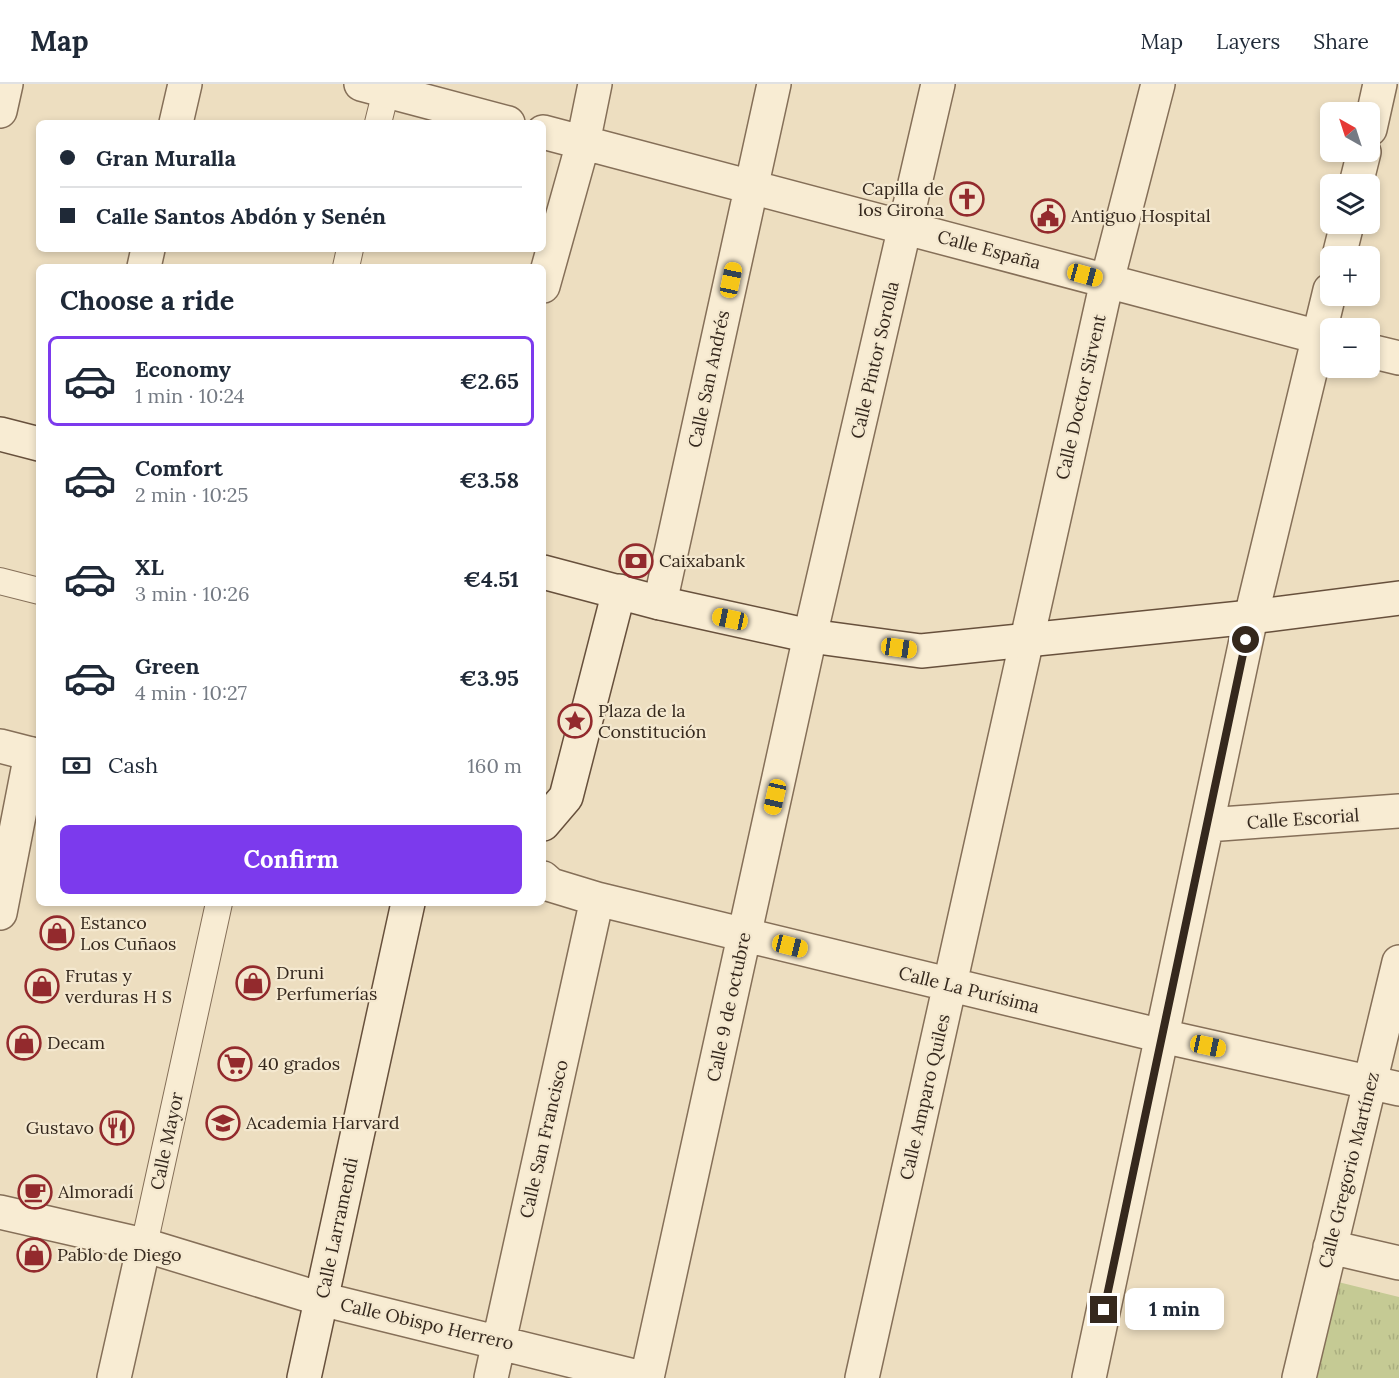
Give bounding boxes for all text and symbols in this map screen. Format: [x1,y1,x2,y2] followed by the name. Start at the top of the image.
[30,23,89,59] text: Map
[1140,28,1183,55] text: Map
[1216,28,1280,55] text: Layers
[1313,28,1369,55] text: Share
[1320,102,1380,162] north arrow
[1320,102,1380,378] map controls
[96,144,236,172] text: Gran Muralla
[1320,174,1380,234] button: layers
[858,177,944,221] place label: Capilla de los Girona
[949,181,985,217] church icon: Capilla de los Girona
[1030,198,1066,234] public building icon: Antiguo Hospital
[96,202,386,230] text: Calle Santos Abdón y Senén
[1070,204,1211,227] place label: Antiguo Hospital
[935,225,1043,274] street label: Calle España
[1320,246,1380,306] button: +
[718,261,744,299] car
[1065,262,1105,288] car
[845,279,904,441] street label: Calle Pintor Sorolla
[60,283,234,317] text: Choose a ride
[683,308,734,450] street label: Calle San Andrés
[1050,312,1111,482] street label: Calle Doctor Sirvent
[1320,318,1380,378] button: −
[63,354,117,408] icon: car
[135,355,231,383] text: Economy
[460,367,519,395] text: €2.65
[135,383,245,408] text: 1 min · 10:24
[63,453,117,507] icon: car
[135,454,223,482] text: Comfort
[459,466,519,494] text: €3.58
[135,482,249,507] text: 2 min · 10:25
[618,543,654,579] bank icon: Caixabank
[659,549,745,572] place label: Caixabank
[63,552,117,606] icon: car
[135,553,164,581] text: XL
[463,565,519,593] text: €4.51
[135,581,250,606] text: 3 min · 10:26
[711,606,749,632] car
[1232,626,1259,653] route start
[880,637,918,659] car
[63,651,117,705] icon: car
[135,652,200,680] text: Green
[459,664,519,692] text: €3.95
[135,680,247,705] text: 4 min · 10:27
[598,699,707,743] place label: Plaza de la Constitución
[557,703,593,739] place icon: Plaza de la Constitución
[60,749,93,782] icon: cash
[108,751,158,779] text: Cash
[468,753,522,778] text: 160 m
[762,777,788,817] car
[1246,803,1360,834] street label: Calle Escorial
[60,825,522,894] button: Confirm
[80,911,176,955] place label: Estanco Los Cuñaos
[39,915,75,951] shop icon: Estanco Los Cuñaos
[701,930,756,1084] street label: Calle 9 de octubre
[770,933,810,959] car
[276,961,377,1005] place label: Druni Perfumerías
[896,961,1042,1018] street label: Calle La Purísima
[65,964,172,1008] place label: Frutas y verduras H S
[235,965,271,1001] shop icon: Druni Perfumerías
[24,968,60,1004] shop icon: Frutas y verduras H S
[894,1012,955,1182] street label: Calle Amparo Quiles
[6,1025,42,1061] shop icon: Decam
[47,1031,105,1054] place label: Decam
[1189,1033,1227,1059] car
[217,1046,253,1082] supermarket icon: 40 grados
[258,1052,340,1075] place label: 40 grados
[514,1057,573,1220] street label: Calle San Francisco
[1313,1069,1384,1270] street label: Calle Gregorio Martínez
[145,1090,188,1192] street label: Calle Mayor
[205,1105,241,1141] school or university icon: Academia Harvard
[99,1110,135,1146] restaurant icon: Gustavo
[245,1111,400,1134] place label: Academia Harvard
[26,1116,94,1139] place label: Gustavo
[310,1155,363,1301] street label: Calle Larramendi
[17,1174,53,1210] cafe icon: Almoradí
[57,1180,134,1203] place label: Almoradí
[16,1237,52,1273] shop icon: Pablo de Diego
[57,1243,182,1266] place label: Pablo de Diego
[1125,1289,1224,1331] callout: 1 min
[338,1292,516,1355] street label: Calle Obispo Herrero
[1090,1296,1117,1323] route end
[1149,1296,1200,1321] text: 1 min

